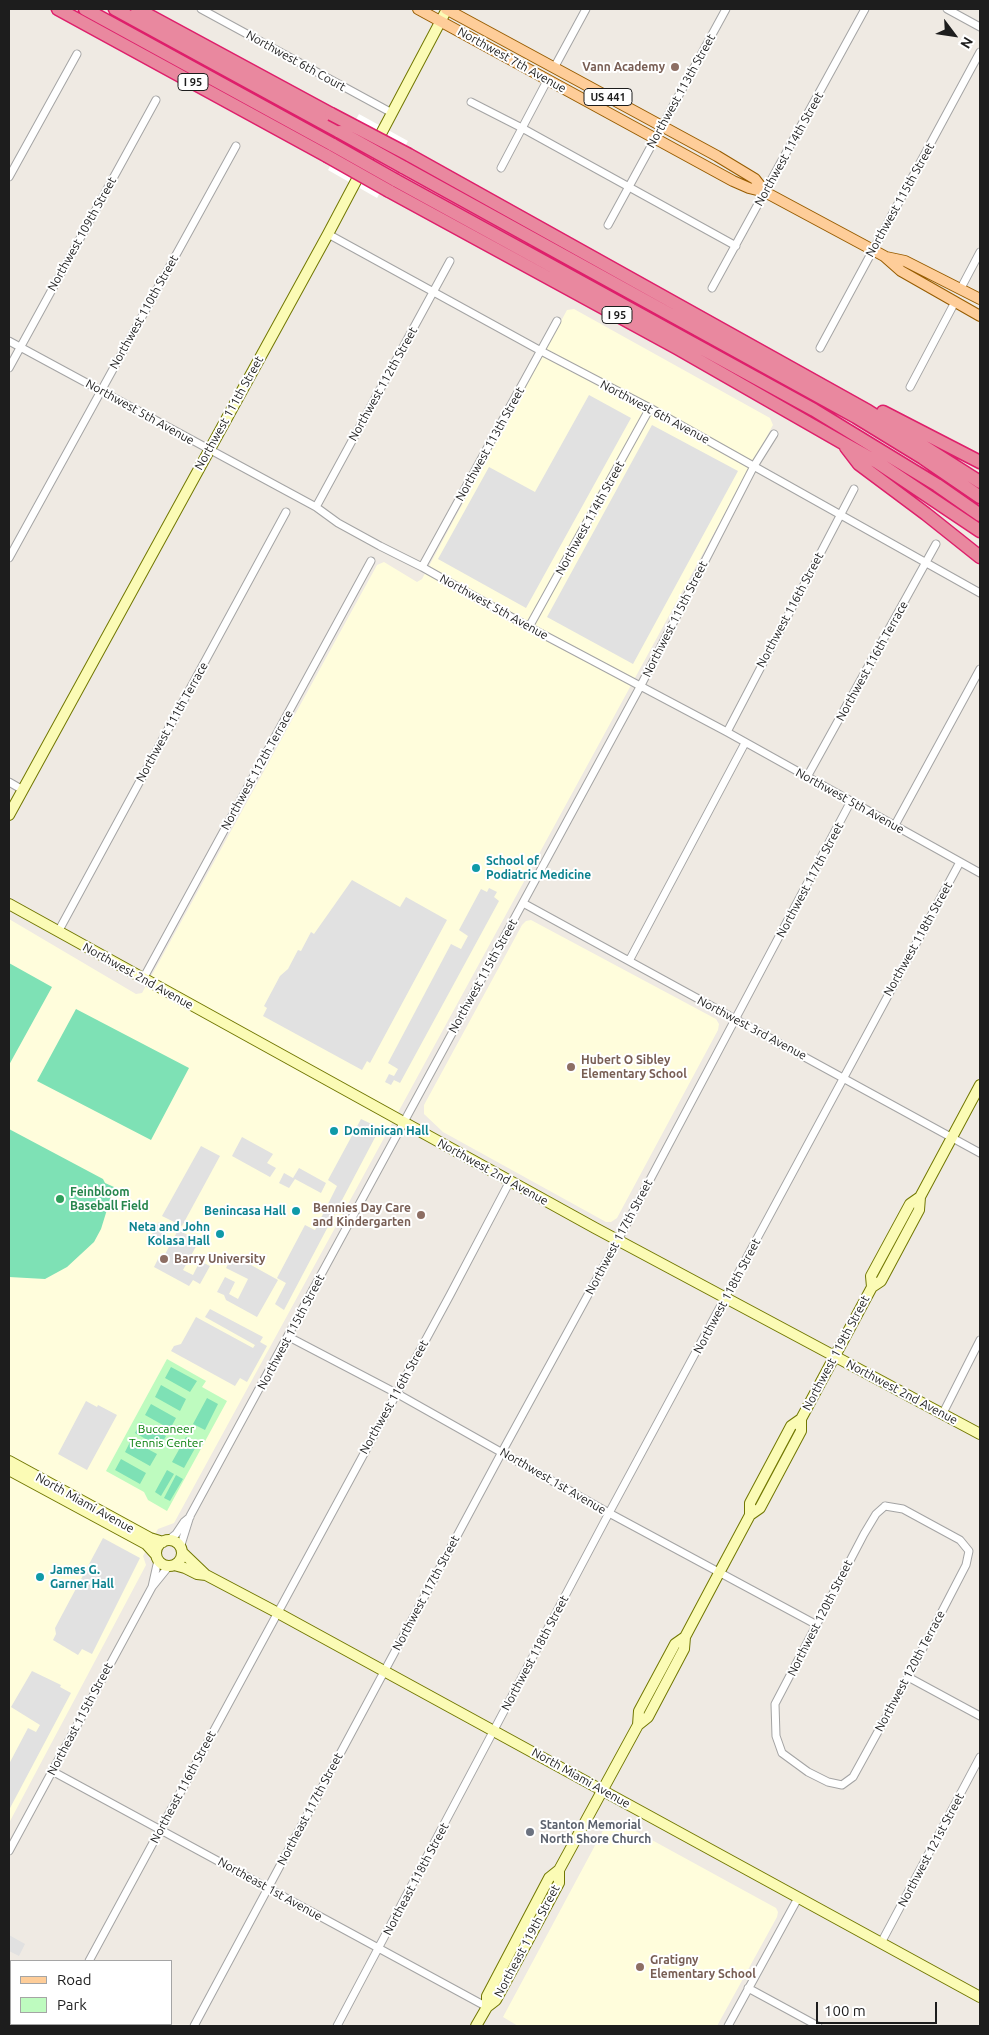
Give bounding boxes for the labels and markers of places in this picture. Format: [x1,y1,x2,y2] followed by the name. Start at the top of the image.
[582,60,665,74] place label: Vann Academy
[669,61,681,73] marker: Vann Academy
[486,854,591,882] place label: School of Podiatric Medicine
[470,862,482,874] marker: School of Podiatric Medicine
[581,1053,687,1081] place label: Hubert O Sibley Elementary School
[565,1061,577,1073] marker: Hubert O Sibley Elementary School
[344,1124,429,1138] place label: Dominican Hall
[328,1125,340,1137] marker: Dominican Hall
[70,1185,149,1213] place label: Feinbloom Baseball Field
[54,1193,66,1205] marker: Feinbloom Baseball Field
[313,1201,411,1229] place label: Bennies Day Care and Kindergarten
[204,1204,286,1218] place label: Benincasa Hall
[290,1205,302,1217] marker: Benincasa Hall
[415,1209,427,1221] marker: Bennies Day Care and Kindergarten
[129,1220,210,1248] place label: Neta and John Kolasa Hall
[214,1228,226,1240] marker: Neta and John Kolasa Hall
[174,1252,265,1266] place label: Barry University
[158,1253,170,1265] marker: Barry University
[50,1563,114,1591] place label: James G. Garner Hall
[34,1571,46,1583] marker: James G. Garner Hall
[540,1818,651,1846] place label: Stanton Memorial North Shore Church
[524,1826,536,1838] marker: Stanton Memorial North Shore Church
[650,1953,756,1981] place label: Gratigny Elementary School
[634,1961,646,1973] marker: Gratigny Elementary School

